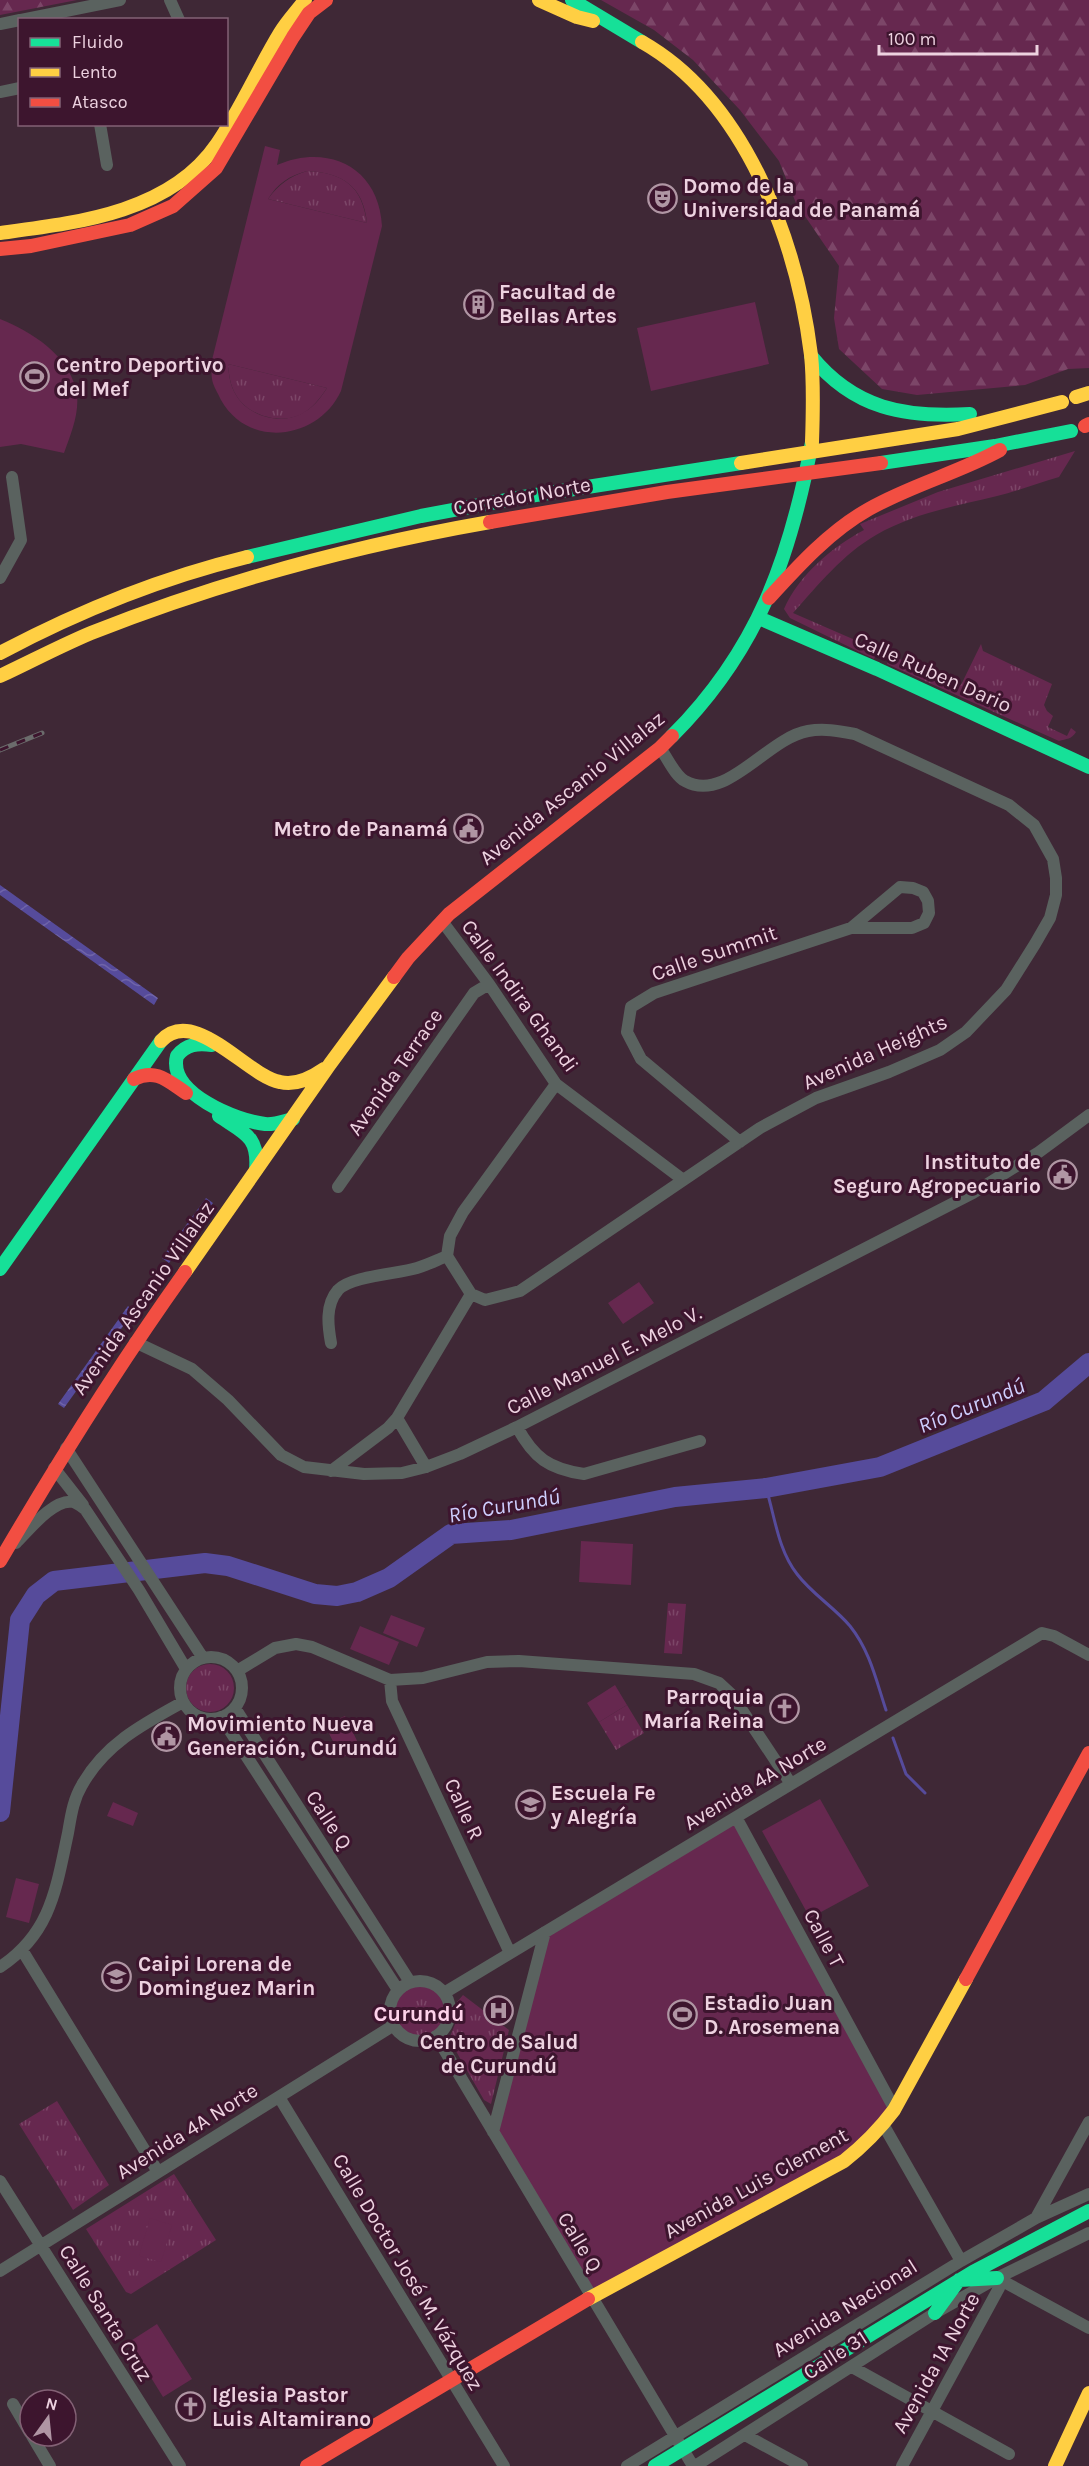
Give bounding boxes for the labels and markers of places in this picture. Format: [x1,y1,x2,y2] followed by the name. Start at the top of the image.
[683,174,920,222] place label: Domo de la Universidad de Panamá
[646,182,678,214] theatre icon: Domo de la Universidad de Panamá
[499,280,617,328] place label: Facultad de Bellas Artes
[462,288,494,320] building icon: Facultad de Bellas Artes
[56,353,224,401] place label: Centro Deportivo del Mef
[19,361,51,393] sports icon: Centro Deportivo del Mef
[453,813,485,845] public building icon: Metro de Panamá
[273,817,448,841] place label: Metro de Panamá
[833,1150,1041,1198] place label: Instituto de Seguro Agropecuario
[1046,1158,1078,1190] public building icon: Instituto de Seguro Agropecuario
[644,1685,764,1733] place label: Parroquia María Reina
[769,1693,801,1725] church icon: Parroquia María Reina
[187,1712,398,1760] place label: Movimiento Nueva Generación, Curundú
[150,1720,182,1752] public building icon: Movimiento Nueva Generación, Curundú
[551,1781,656,1829] place label: Escuela Fe y Alegría
[514,1789,546,1821] school or university icon: Escuela Fe y Alegría
[138,1952,315,2000] place label: Caipi Lorena de Dominguez Marin
[101,1960,133,1992] school or university icon: Caipi Lorena de Dominguez Marin
[704,1991,840,2039] place label: Estadio Juan D. Arosemena
[483,1995,515,2027] hospital icon: Centro de Salud de Curundú
[667,1999,699,2031] sports icon: Estadio Juan D. Arosemena
[420,2030,578,2078] place label: Centro de Salud de Curundú
[212,2383,371,2431] place label: Iglesia Pastor Luis Altamirano
[175,2391,207,2423] church icon: Iglesia Pastor Luis Altamirano

